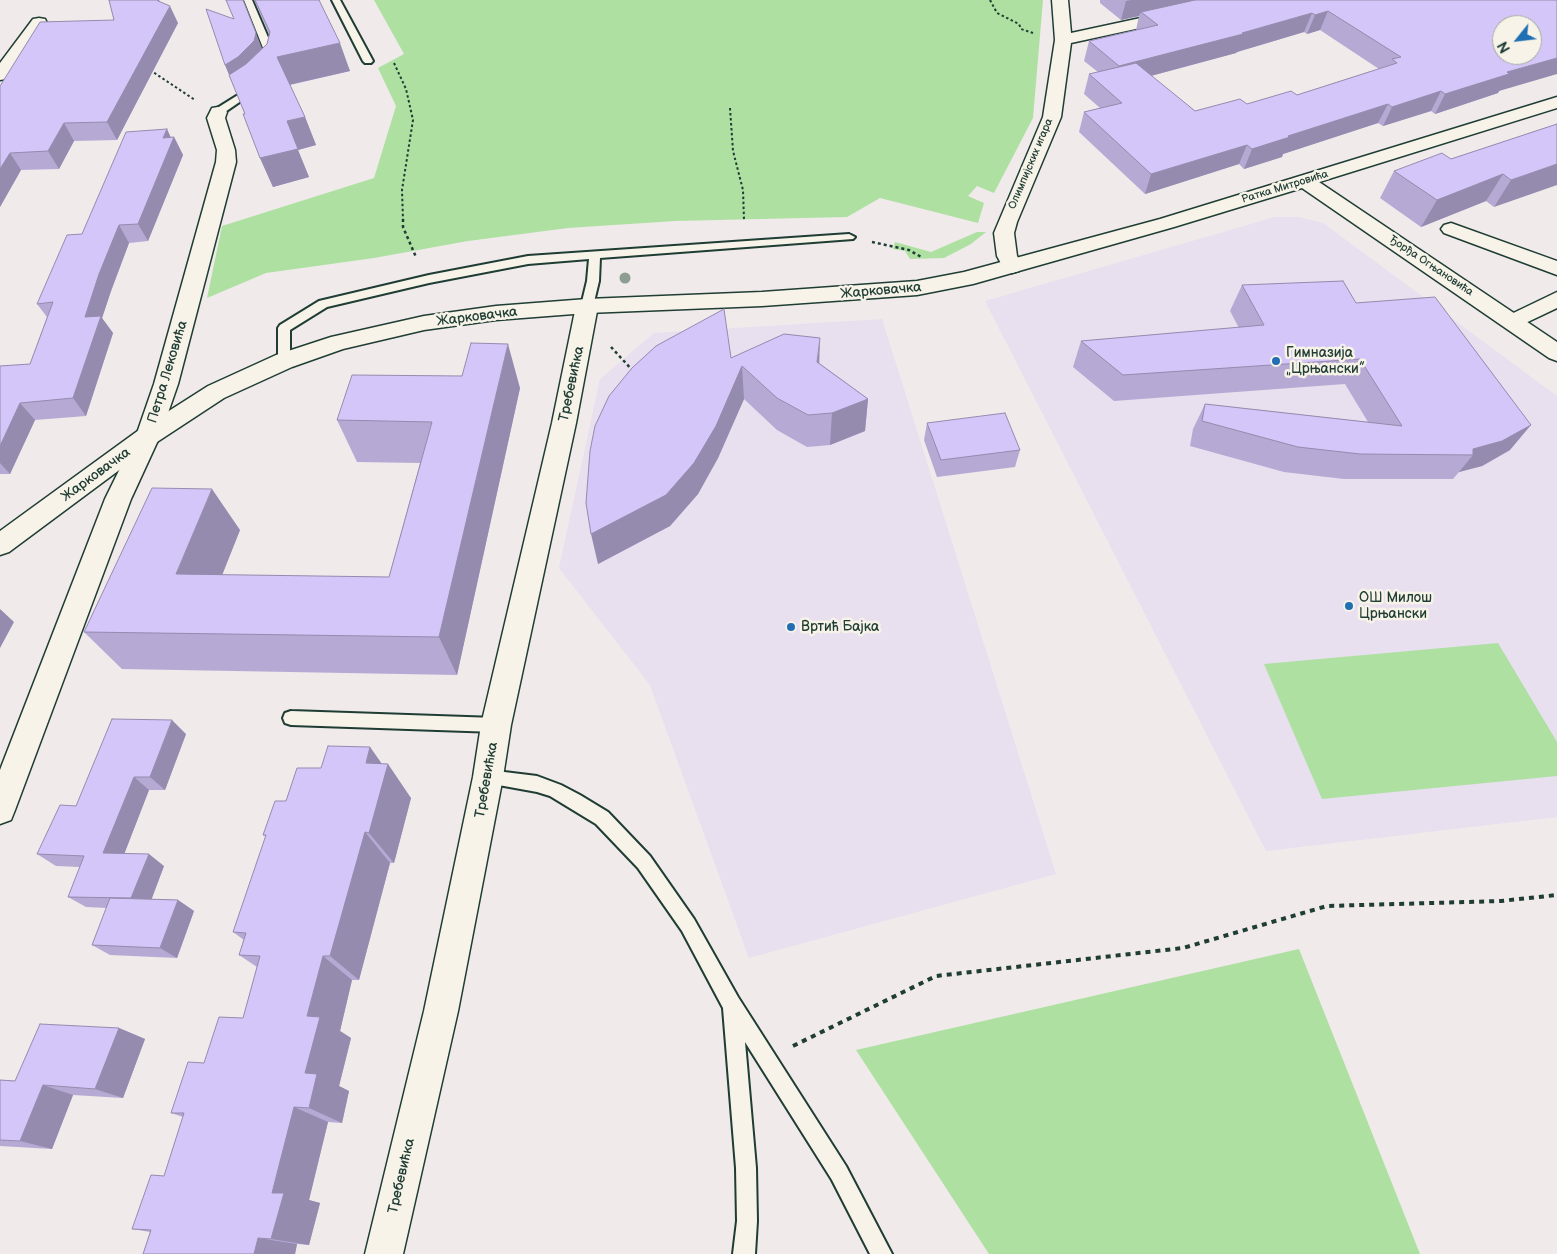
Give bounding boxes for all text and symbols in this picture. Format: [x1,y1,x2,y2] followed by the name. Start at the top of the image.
[1492,15,1542,65] north arrow
[1494,38,1514,56] text: N
[1006,117,1056,211] street label: Олимпијских игара
[1240,168,1330,206] street label: Ратка Митровића
[1386,233,1476,299] street label: Ђорђа Огњановића
[840,279,922,303] street label: Жарковачка
[436,304,518,330] street label: Жарковачка
[144,319,192,425] street label: Петра Лековића
[556,345,588,423] street label: Требевићка
[1286,345,1365,378] place label: Гимназија „Црњански”
[1270,355,1282,367] marker: Гимназија „Црњански”
[58,444,134,506] street label: Жарковачка
[1359,590,1432,622] place label: ОШ Милош Црњански
[1343,600,1355,612] marker: ОШ Милош Црњански
[801,619,879,635] place label: Вртић Бајка
[785,621,797,633] marker: Вртић Бајка
[472,741,502,819] street label: Требевићка
[385,1137,419,1215] street label: Требевићка

